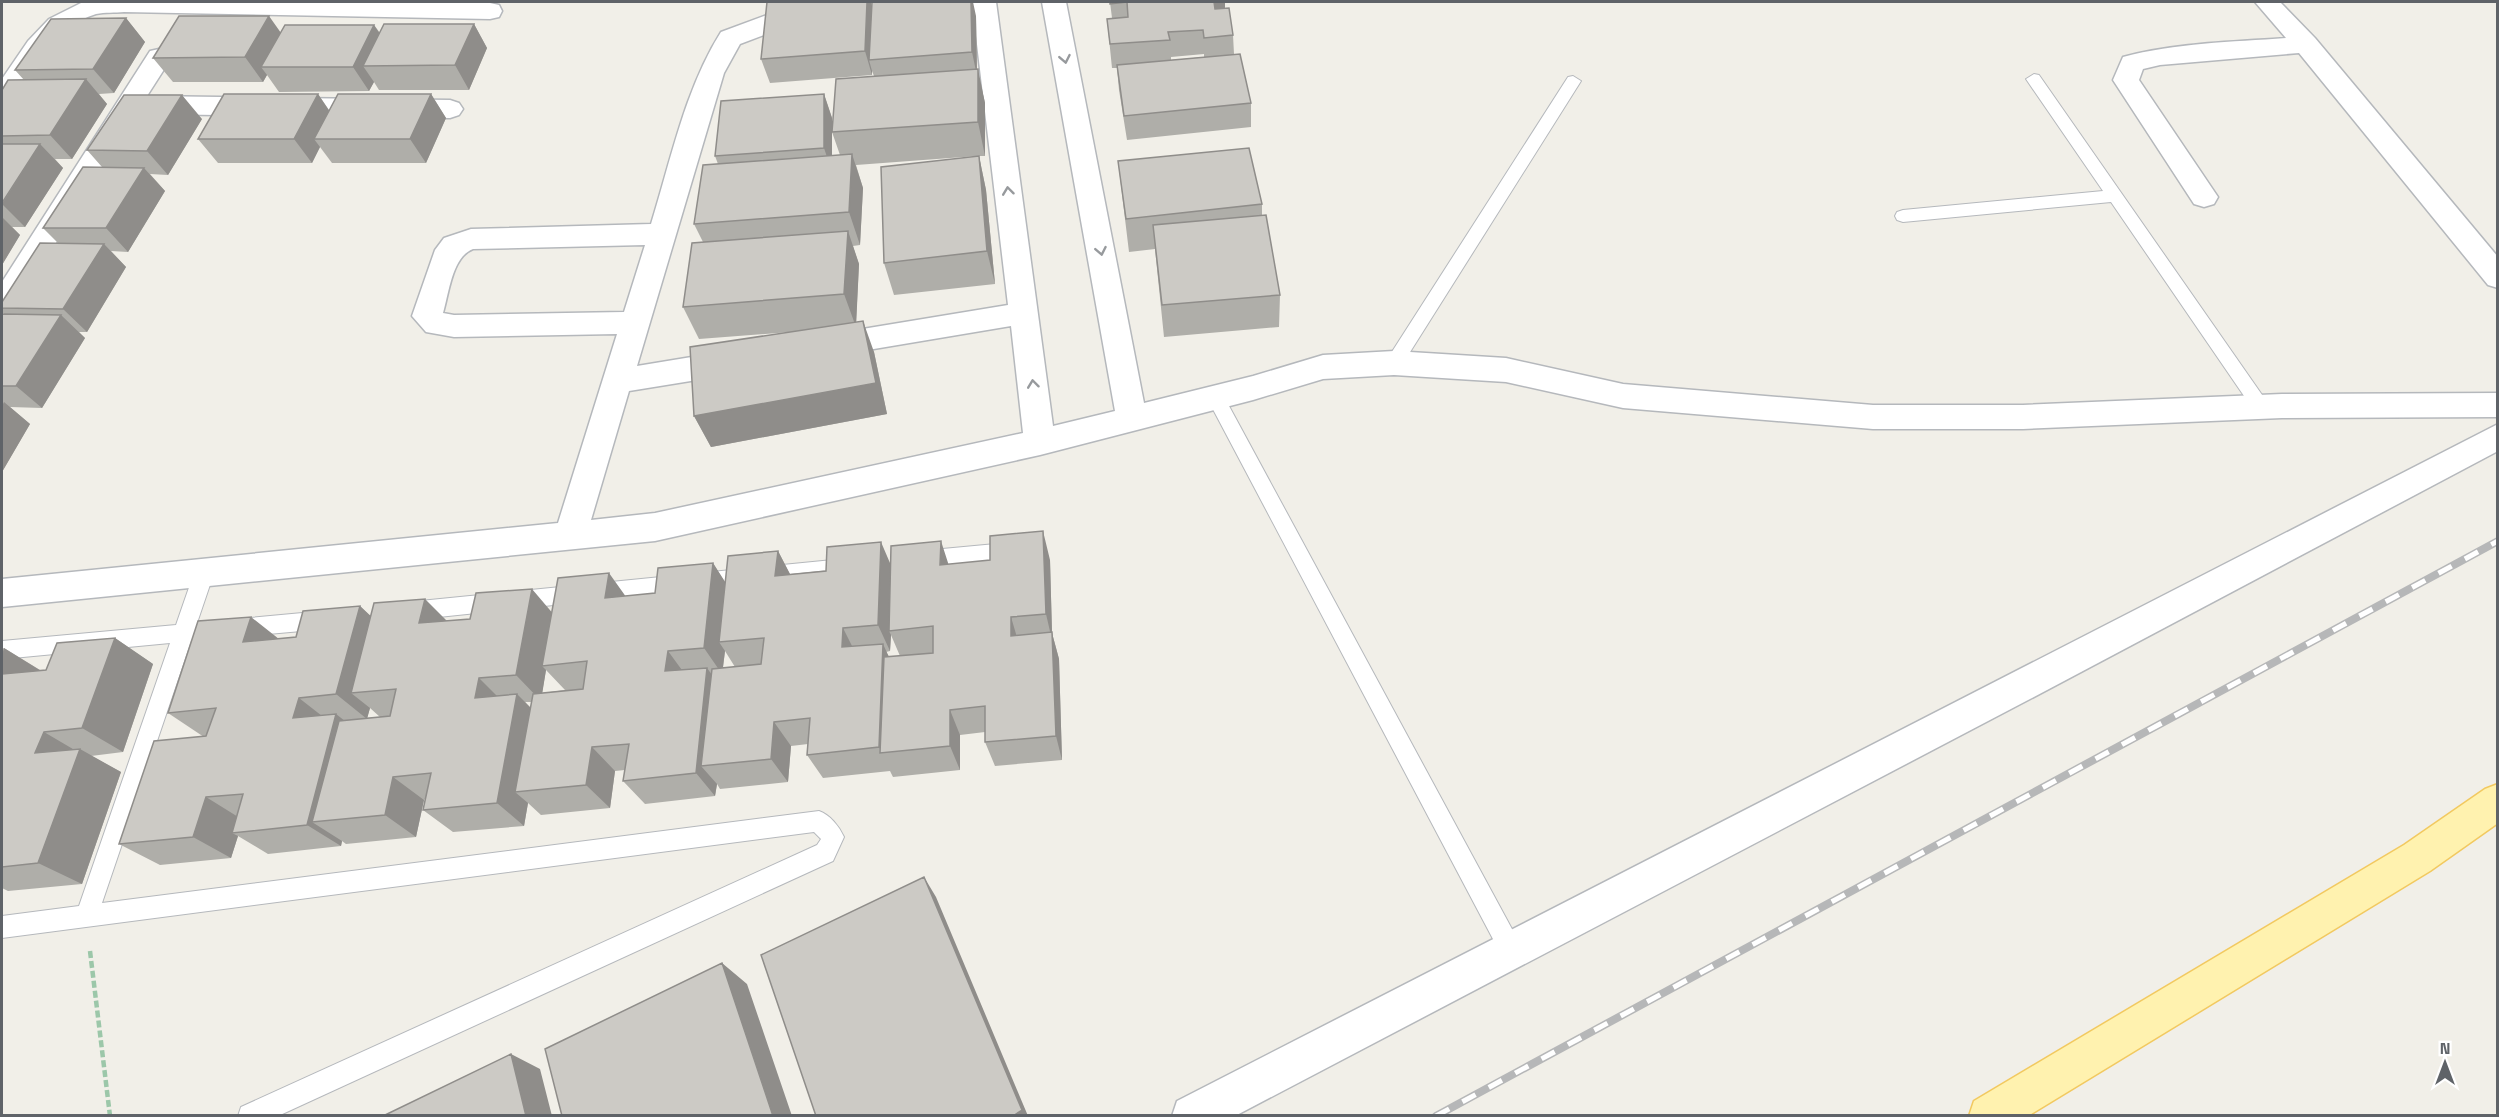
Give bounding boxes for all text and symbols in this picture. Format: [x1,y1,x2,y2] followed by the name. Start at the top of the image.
[1058,54,1071,64] one-way arrow
[1003,186,1015,196] one-way arrow
[1094,245,1107,255] one-way arrow
[1027,380,1039,389] one-way arrow
[2415,1033,2475,1093] north arrow
[2440,1038,2450,1059] text: N

